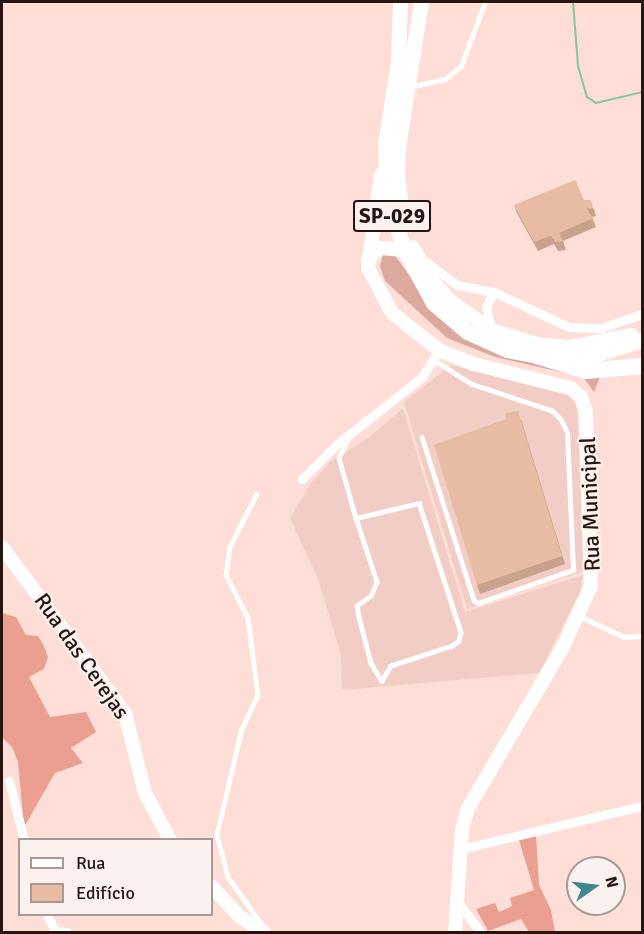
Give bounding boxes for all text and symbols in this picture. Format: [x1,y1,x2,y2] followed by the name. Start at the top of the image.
[353,198,431,234] road number: SP-029
[574,436,606,572] street label: Rua Municipal
[29,588,135,724] street label: Rua das Cerejas
[18,838,213,916] legend
[76,852,105,874] text: Rua
[566,856,626,916] north arrow
[600,874,623,890] text: N
[76,882,135,904] text: Edifício

